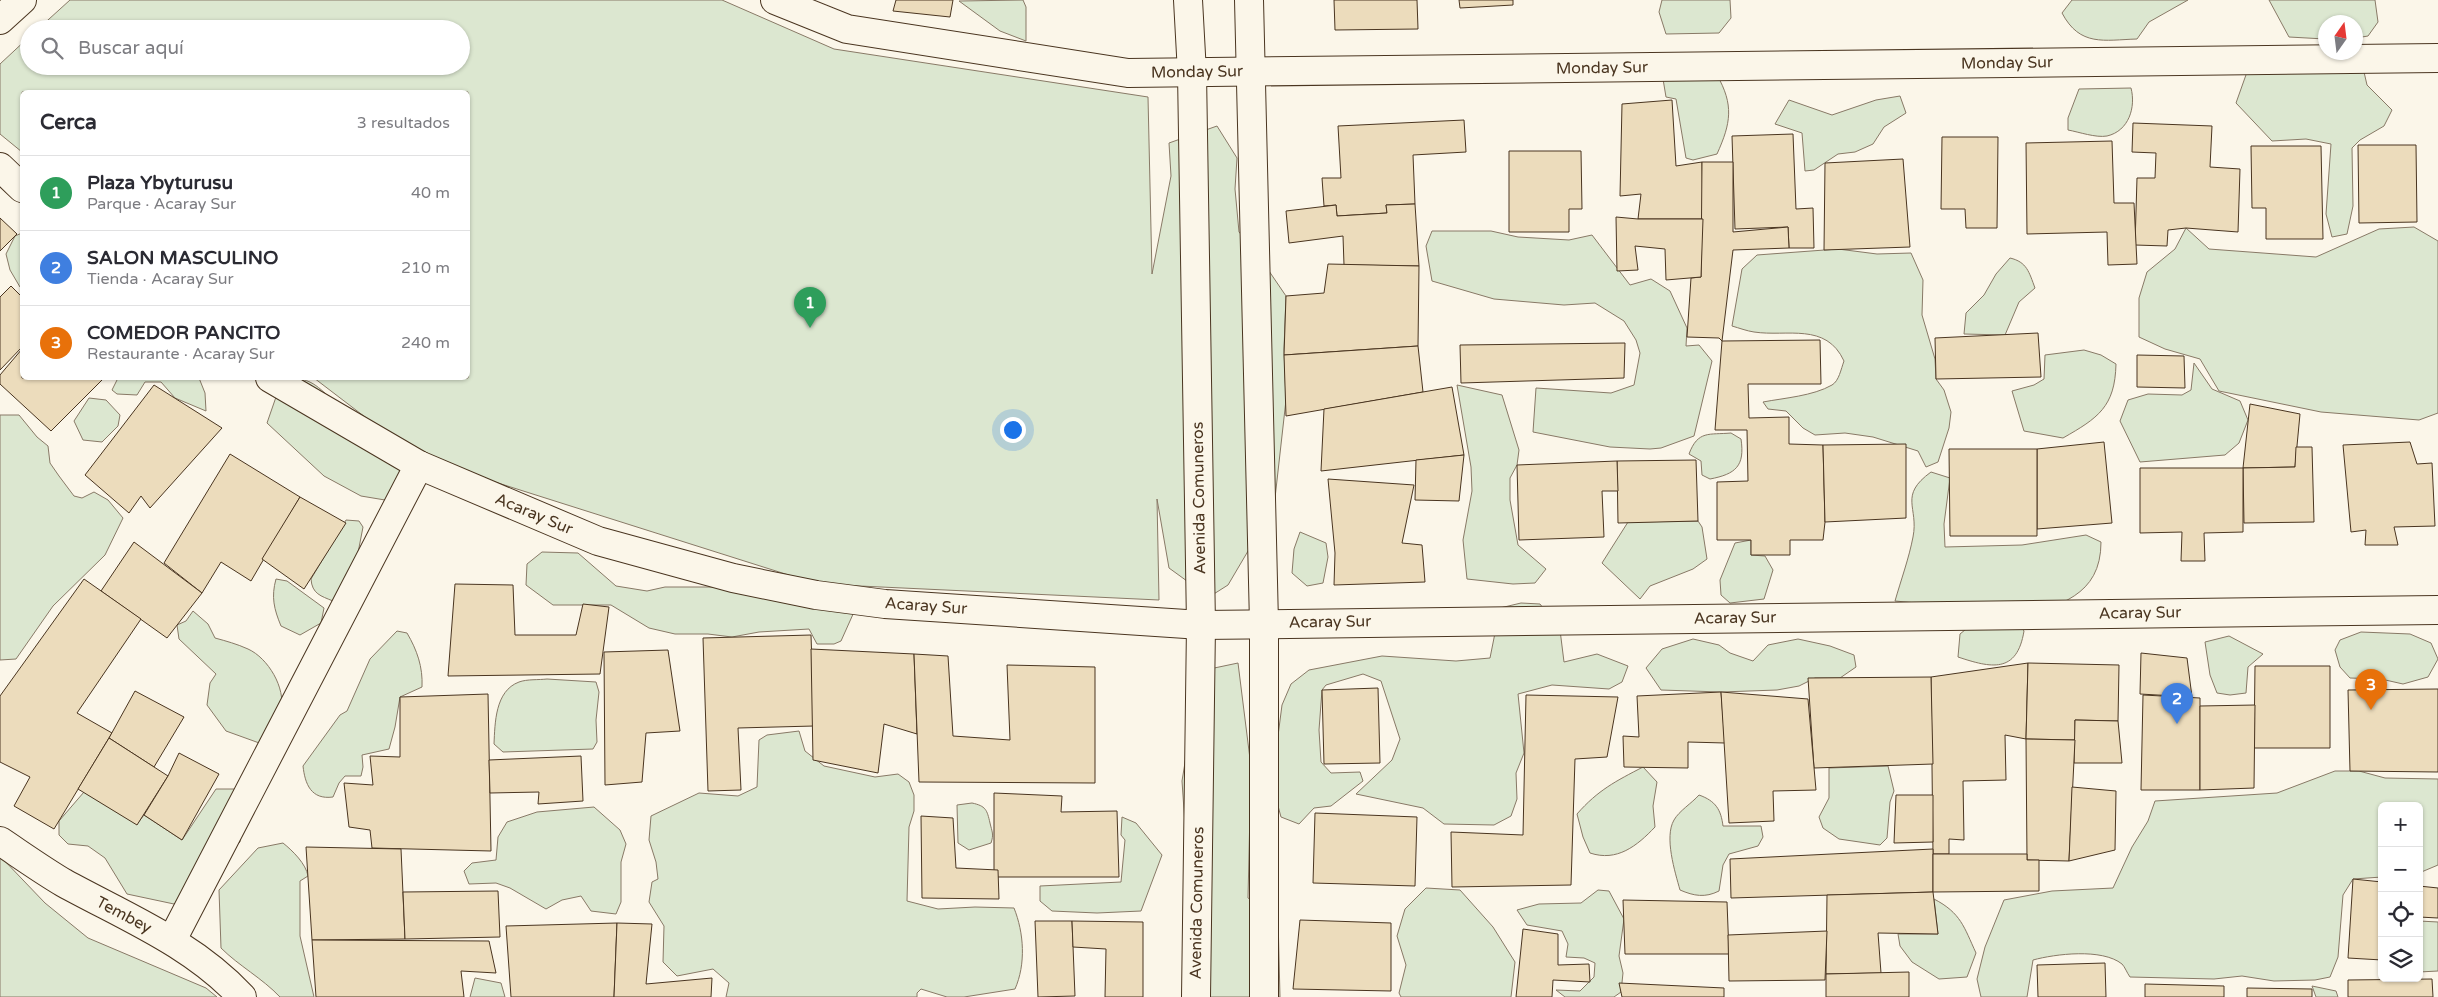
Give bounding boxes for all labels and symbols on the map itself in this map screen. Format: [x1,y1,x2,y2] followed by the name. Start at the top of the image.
[2318,15,2363,60] north arrow
[1961,52,2054,74] street label: Monday Sur
[1556,57,1649,79] street label: Monday Sur
[1151,61,1244,83] street label: Monday Sur
[794,287,826,328] pin: 1
[1000,417,1026,443] your location
[1188,421,1210,575] street label: Avenida Comuneros
[492,489,577,540] street label: Acaray Sur
[884,593,969,619] street label: Acaray Sur
[2099,602,2182,624] street label: Acaray Sur
[1694,607,1777,629] street label: Acaray Sur
[1289,611,1372,633] street label: Acaray Sur
[2355,669,2387,710] pin: 3
[2161,683,2193,724] pin: 2
[1186,826,1208,980] street label: Avenida Comuneros
[93,892,156,938] street label: Tembey

